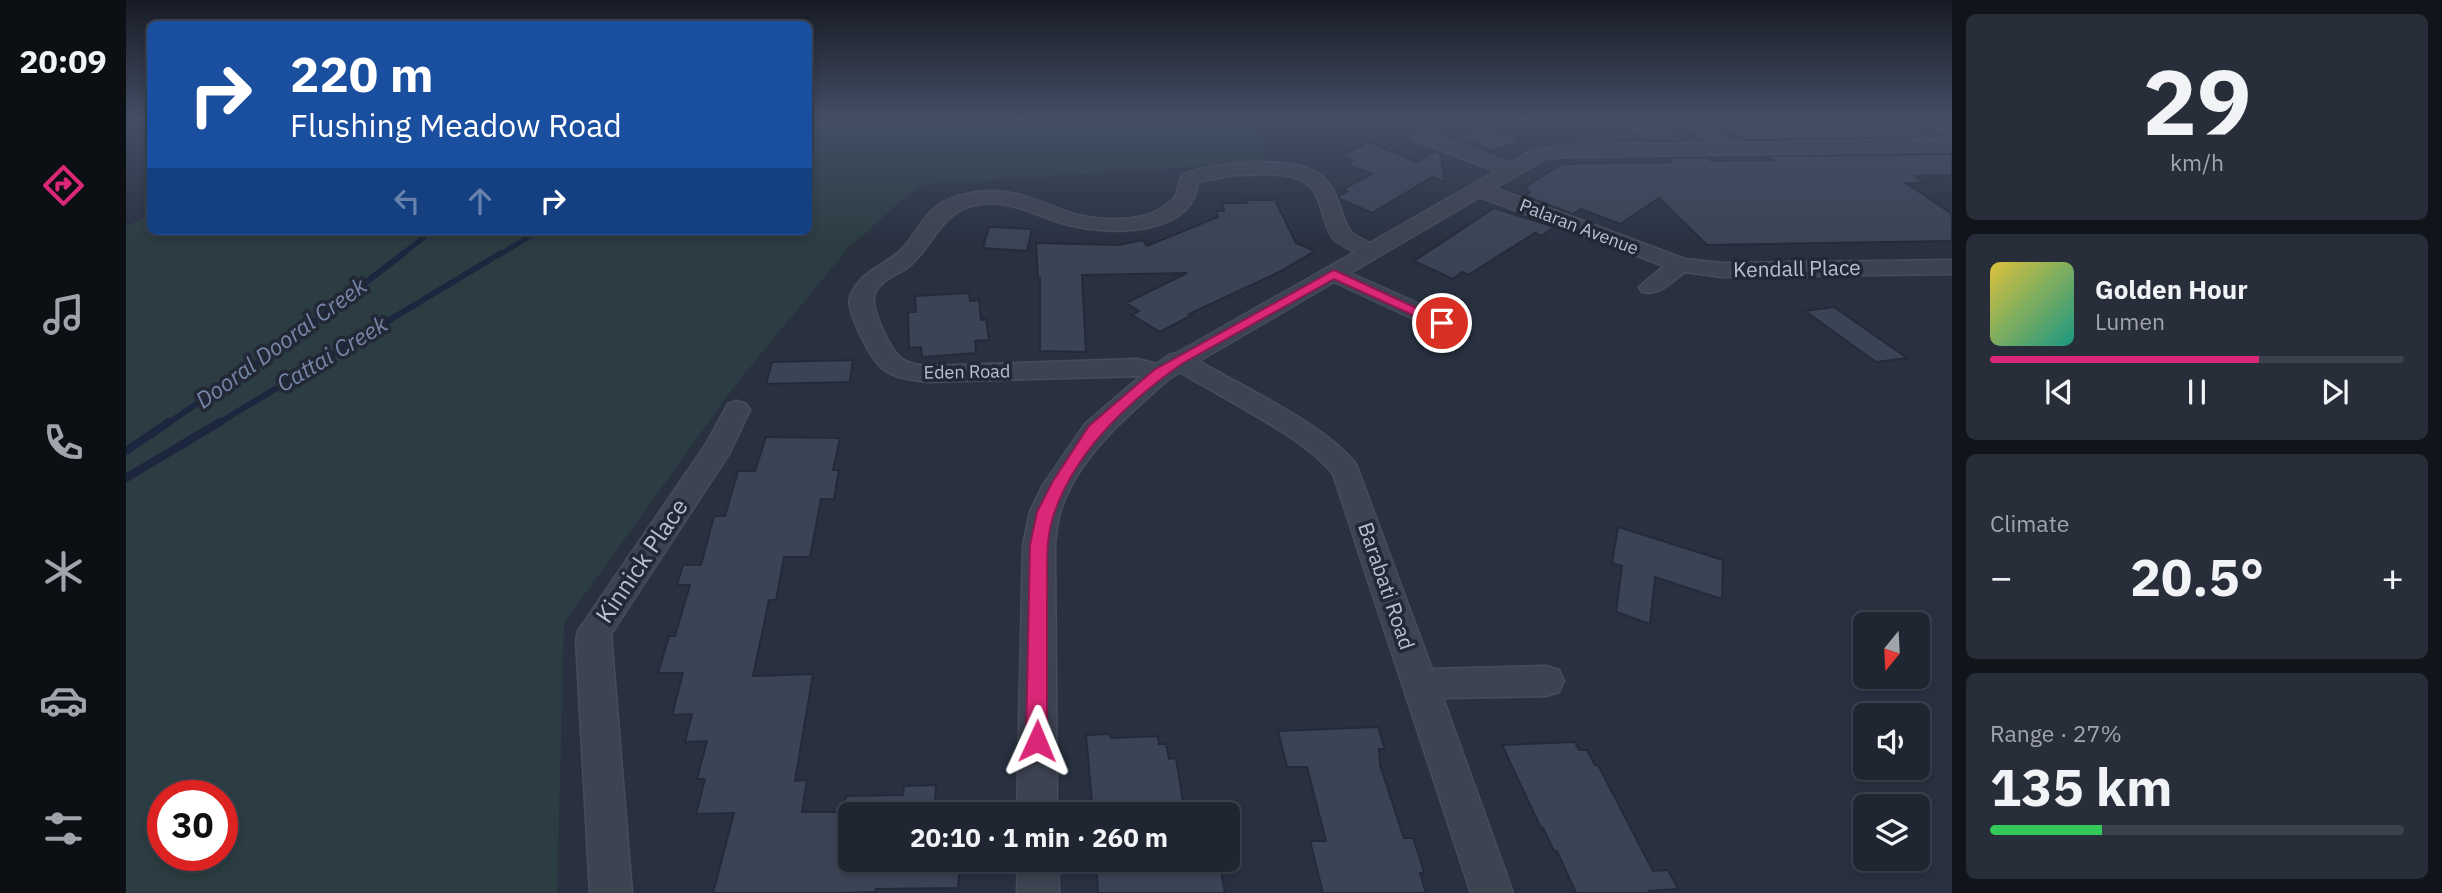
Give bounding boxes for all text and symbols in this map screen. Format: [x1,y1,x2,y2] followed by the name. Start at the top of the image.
[19,40,107,82] text: 20:09
[290,42,434,105] text: 220 m
[2142,42,2252,160] text: 29
[175,49,266,140] icon: right
[290,104,622,146] text: Flushing Meadow Road
[2170,147,2224,177] text: km/h
[39,161,88,210] icon: directions
[388,182,426,220] icon: left
[461,182,499,220] icon: ahead
[534,182,572,220] icon: right
[1516,193,1642,260] street label: Palaran Avenue
[1733,253,1861,283] street label: Kendall Place
[189,269,373,414] water label: Dooral Dooral Creek
[2095,272,2248,306] text: Golden Hour
[39,290,88,339] icon: music
[1412,293,1472,353] pin
[1423,304,1461,342] icon: arrive
[2095,306,2165,336] text: Lumen
[271,308,393,398] water label: Cattai Creek
[924,359,1010,384] street label: Eden Road
[2040,373,2078,411] icon: previous
[2178,373,2216,411] icon: pause
[2316,373,2354,411] icon: next
[39,418,88,467] icon: phone
[588,492,695,629] street label: Kinnick Place
[1990,508,2069,538] text: Climate
[1352,518,1422,653] street label: Barabati Road
[2130,543,2264,610] text: 20.5°
[39,547,88,596] icon: climate
[1990,552,2013,601] text: −
[2381,552,2404,601] text: +
[1853,612,1930,690] north arrow
[1853,612,1930,871] map controls
[39,676,88,725] icon: car
[1853,703,1930,780] button: sound
[1000,704,1074,778] position arrow
[1990,718,2122,748] text: Range · 27%
[1990,753,2172,820] text: 135 km
[147,780,238,871] speed limit sign: 30
[1853,794,1930,871] button: layers
[39,804,88,853] icon: filters
[910,820,1168,854] text: 20:10 · 1 min · 260 m

